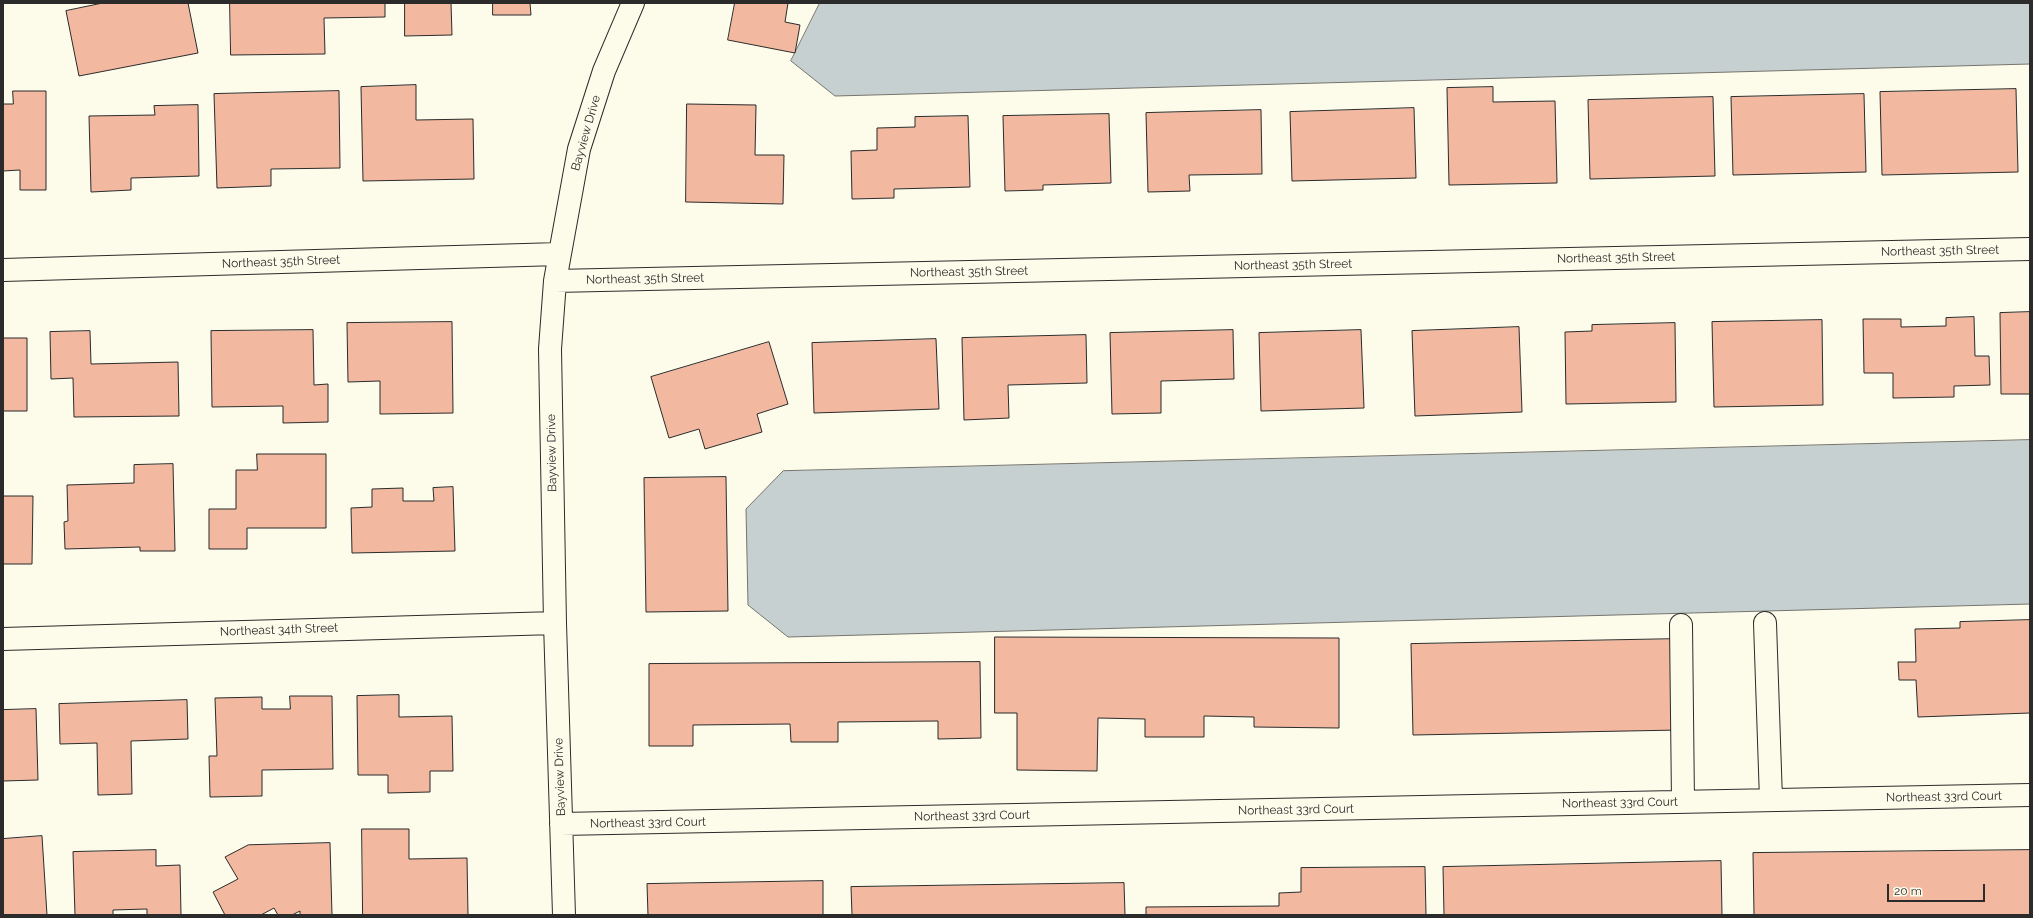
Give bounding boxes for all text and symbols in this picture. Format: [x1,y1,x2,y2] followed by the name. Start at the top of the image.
[568,93,604,173] street label: Bayview Drive
[1881,243,1999,259] street label: Northeast 35th Street
[1557,250,1675,266] street label: Northeast 35th Street
[222,253,340,271] street label: Northeast 35th Street
[1234,257,1352,273] street label: Northeast 35th Street
[910,264,1028,280] street label: Northeast 35th Street
[586,271,704,287] street label: Northeast 35th Street
[544,414,560,492] street label: Bayview Drive
[220,621,338,639] street label: Northeast 34th Street
[551,738,569,816] street label: Bayview Drive
[1886,789,2002,805] street label: Northeast 33rd Court
[1562,795,1678,811] street label: Northeast 33rd Court
[1238,802,1354,818] street label: Northeast 33rd Court
[914,808,1030,824] street label: Northeast 33rd Court
[590,815,706,831] street label: Northeast 33rd Court
[1889,876,1987,902] scale bar
[1894,884,1922,898] text: 20 m

